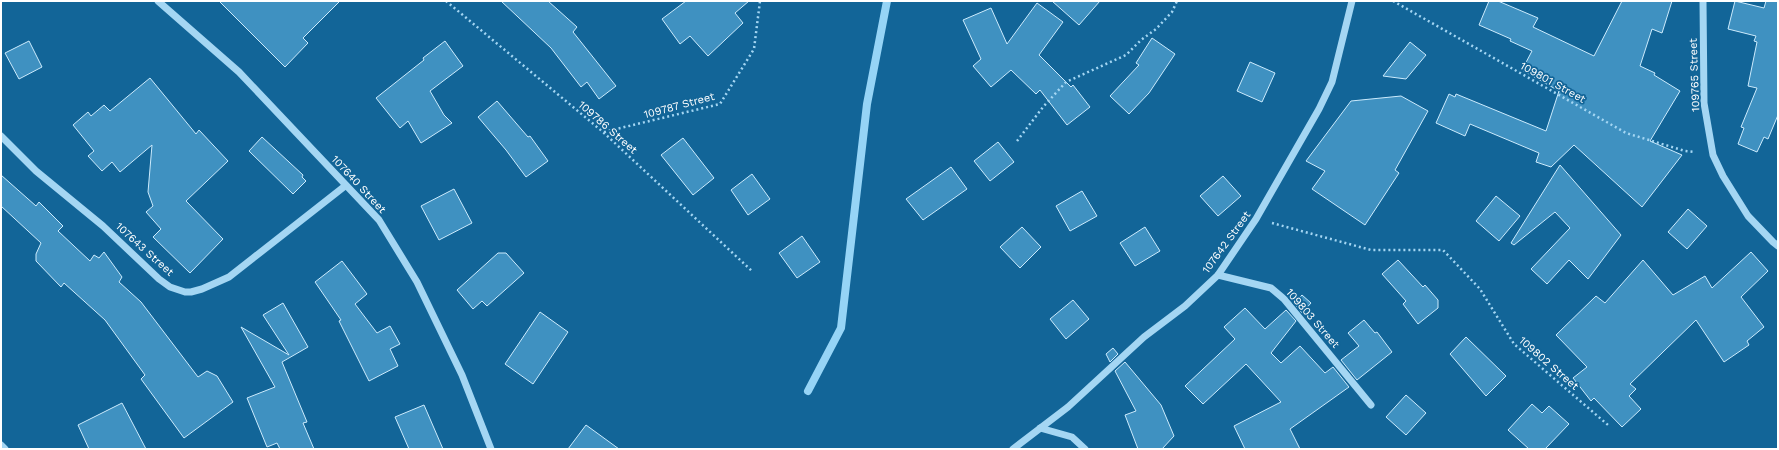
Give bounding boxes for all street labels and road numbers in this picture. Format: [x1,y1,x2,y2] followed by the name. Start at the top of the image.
[1687,38,1702,112] street label: 109765 Street
[1518,59,1588,106] street label: 109801 Street
[642,90,716,121] street label: 109787 Street
[575,98,640,157] street label: 109786 Street
[329,153,389,216] street label: 107640 Street
[1200,208,1254,276] street label: 107642 Street
[113,220,177,279] street label: 107643 Street
[1283,286,1342,351] street label: 109803 Street
[1516,334,1581,393] street label: 109802 Street

